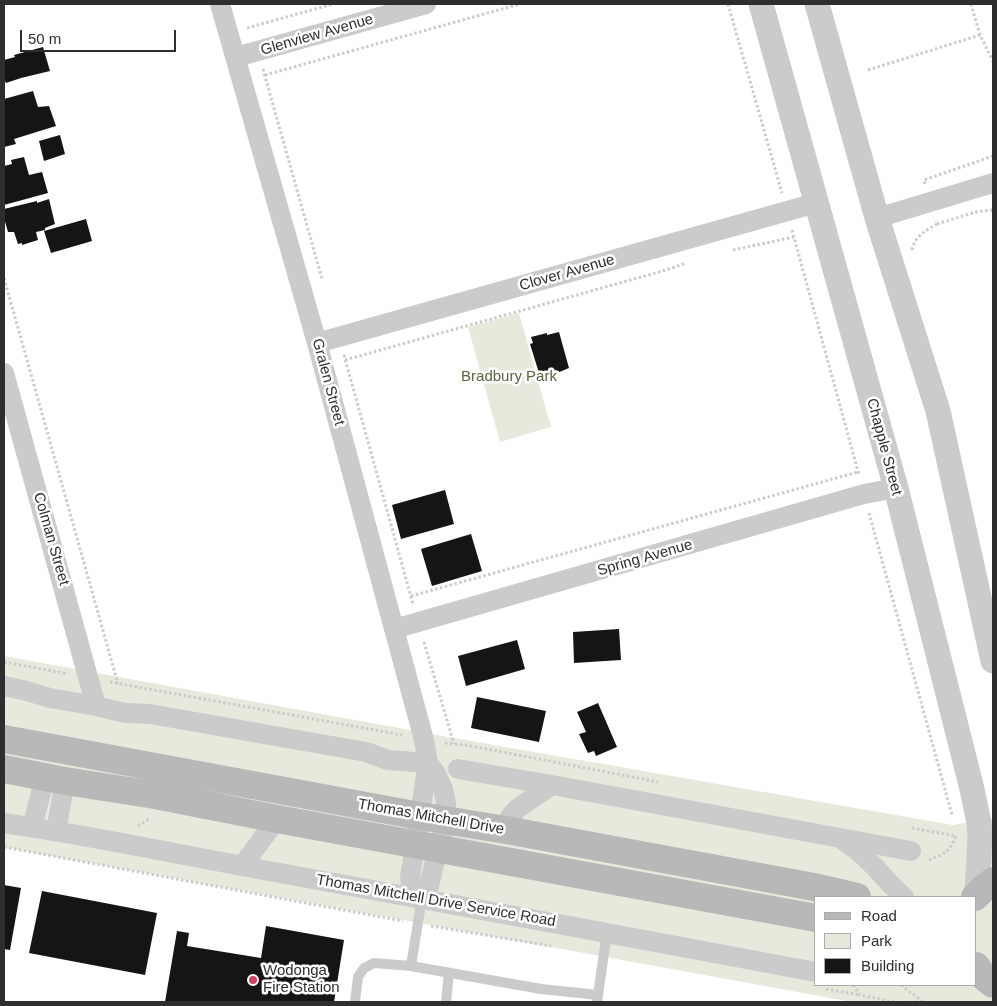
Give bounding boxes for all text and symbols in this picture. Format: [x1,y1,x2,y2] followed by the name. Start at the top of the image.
[259,10,375,60] street label: Glenview Avenue
[22,20,179,52] scale bar
[28,30,61,47] text: 50 m
[517,251,617,295] street label: Clover Avenue
[308,337,348,427] street label: Gralen Street
[461,368,557,386] park label: Bradbury Park
[862,396,906,498] street label: Chapple Street
[29,490,73,588] street label: Colman Street
[595,536,695,580] street label: Spring Avenue
[356,795,506,839] street label: Thomas Mitchell Drive
[315,871,557,931] street label: Thomas Mitchell Drive Service Road
[814,896,977,986] legend
[861,907,897,924] text: Road
[861,932,892,949] text: Park
[861,957,914,974] text: Building
[263,962,340,997] place label: Wodonga Fire Station
[247,974,259,986] marker: Wodonga Fire Station

